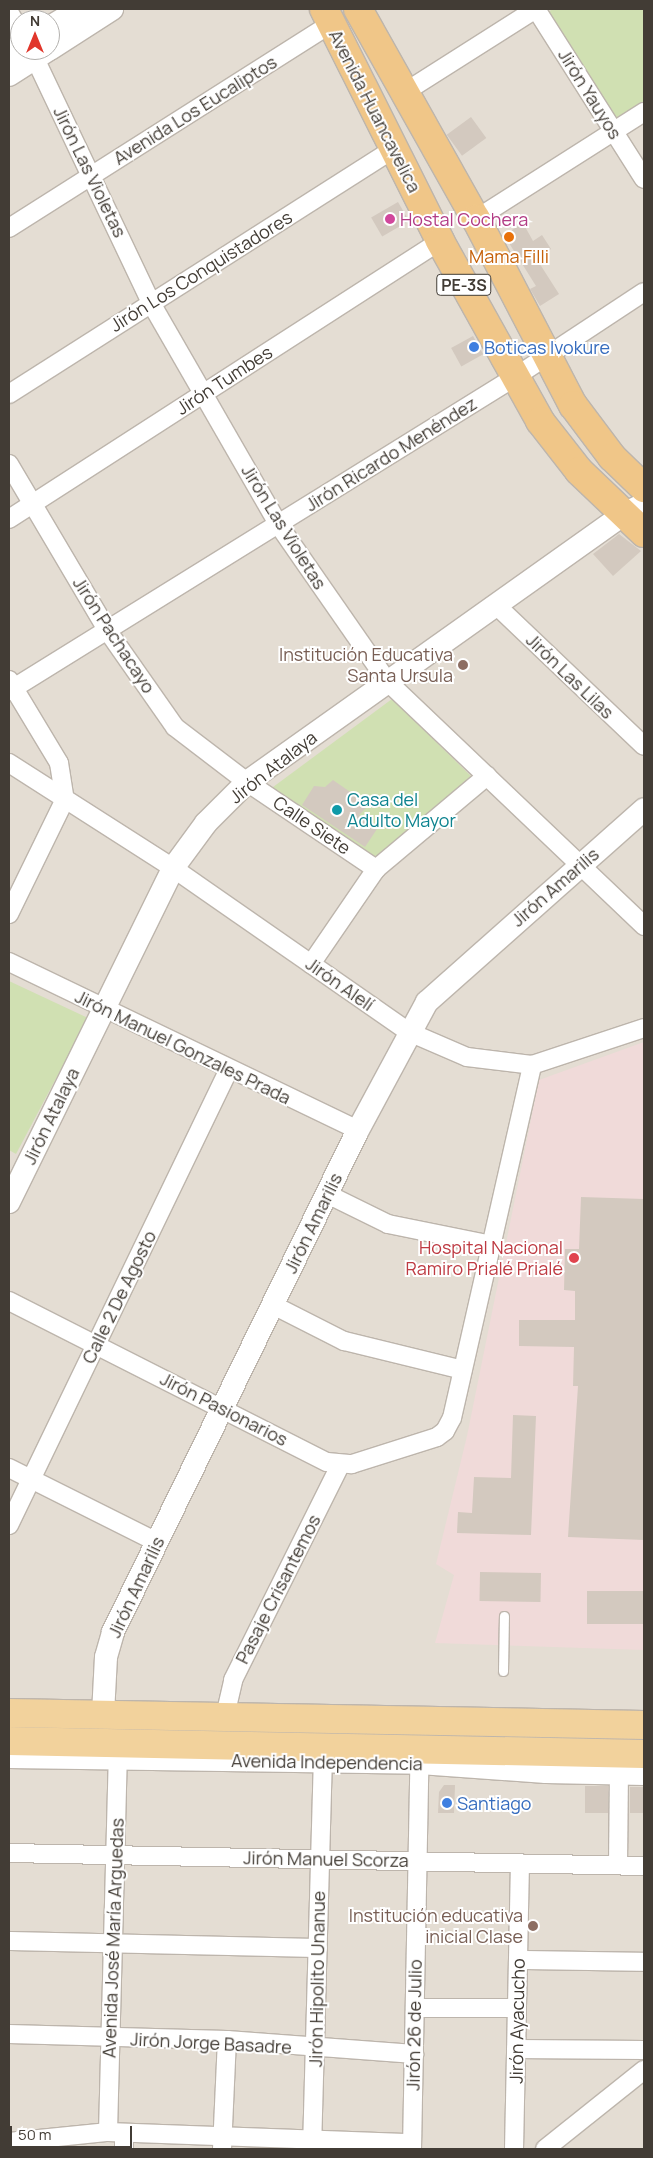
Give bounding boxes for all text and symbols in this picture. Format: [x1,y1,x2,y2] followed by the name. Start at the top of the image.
[10,10,60,60] north arrow
[30,11,40,30] text: N
[325,26,425,196] street label: Avenida Huancavelica
[554,45,626,143] street label: Jirón Yauyos
[109,51,281,169] street label: Avenida Los Eucaliptos
[49,103,131,241] street label: Jirón Las Violetas
[106,206,296,336] street label: Jirón Los Conquistadores
[400,208,528,230] place label: Hostal Cochera
[384,213,396,225] marker: Hostal Cochera
[503,231,515,243] marker: Mama Filli
[469,245,549,267] place label: Mama Filli
[435,272,493,298] road number: PE-3S
[484,336,610,358] place label: Boticas Ivokure
[172,341,276,419] street label: Jirón Tumbes
[468,341,480,353] marker: Boticas Ivokure
[301,392,481,516] street label: Jirón Ricardo Menéndez
[237,461,331,593] street label: Jirón Las Violetas
[68,573,160,697] street label: Jirón Pachacayo
[522,629,618,723] street label: Jirón Las Lilas
[279,644,453,686] place label: Institución Educativa Santa Ursula
[457,659,469,671] marker: Institución Educativa Santa Ursula
[225,726,321,808] street label: Jirón Atalaya
[347,789,456,832] place label: Casa del Adulto Mayor
[269,791,355,859] street label: Calle Siete
[331,804,343,816] marker: Casa del Adulto Mayor
[507,843,603,931] street label: Jirón Amarilis
[302,953,378,1015] street label: Jirón Alelí
[72,985,294,1109] street label: Jirón Manuel Gonzales Prada
[18,1064,84,1168] street label: Jirón Atalaya
[279,1169,347,1277] street label: Jirón Amarilis
[78,1227,160,1367] street label: Calle 2 De Agosto
[405,1237,563,1280] place label: Hospital Nacional Ramiro Prialé Prialé
[567,1251,581,1265] marker: Hospital Nacional Ramiro Prialé Prialé
[157,1368,291,1450] street label: Jirón Pasionarios
[231,1511,325,1667] street label: Pasaje Crisantemos
[103,1533,169,1641] street label: Jirón Amarilis
[231,1750,423,1774] street label: Avenida Independencia
[457,1792,532,1814] place label: Santiago
[441,1797,453,1809] marker: Santiago
[98,1818,128,2058] street label: Avenida José María Arguedas
[243,1847,409,1871] street label: Jirón Manuel Scorza
[305,1891,329,2067] street label: Jirón Hipolito Unanue
[349,1905,523,1948] place label: Institución educativa inicial Clase
[527,1920,539,1932] marker: Institución educativa inicial Clase
[505,1958,529,2084] street label: Jirón Ayacucho
[402,1959,426,2091] street label: Jirón 26 de Julio
[130,2028,292,2058] street label: Jirón Jorge Basadre
[12,2116,135,2148] scale bar
[18,2124,52,2145] text: 50 m

